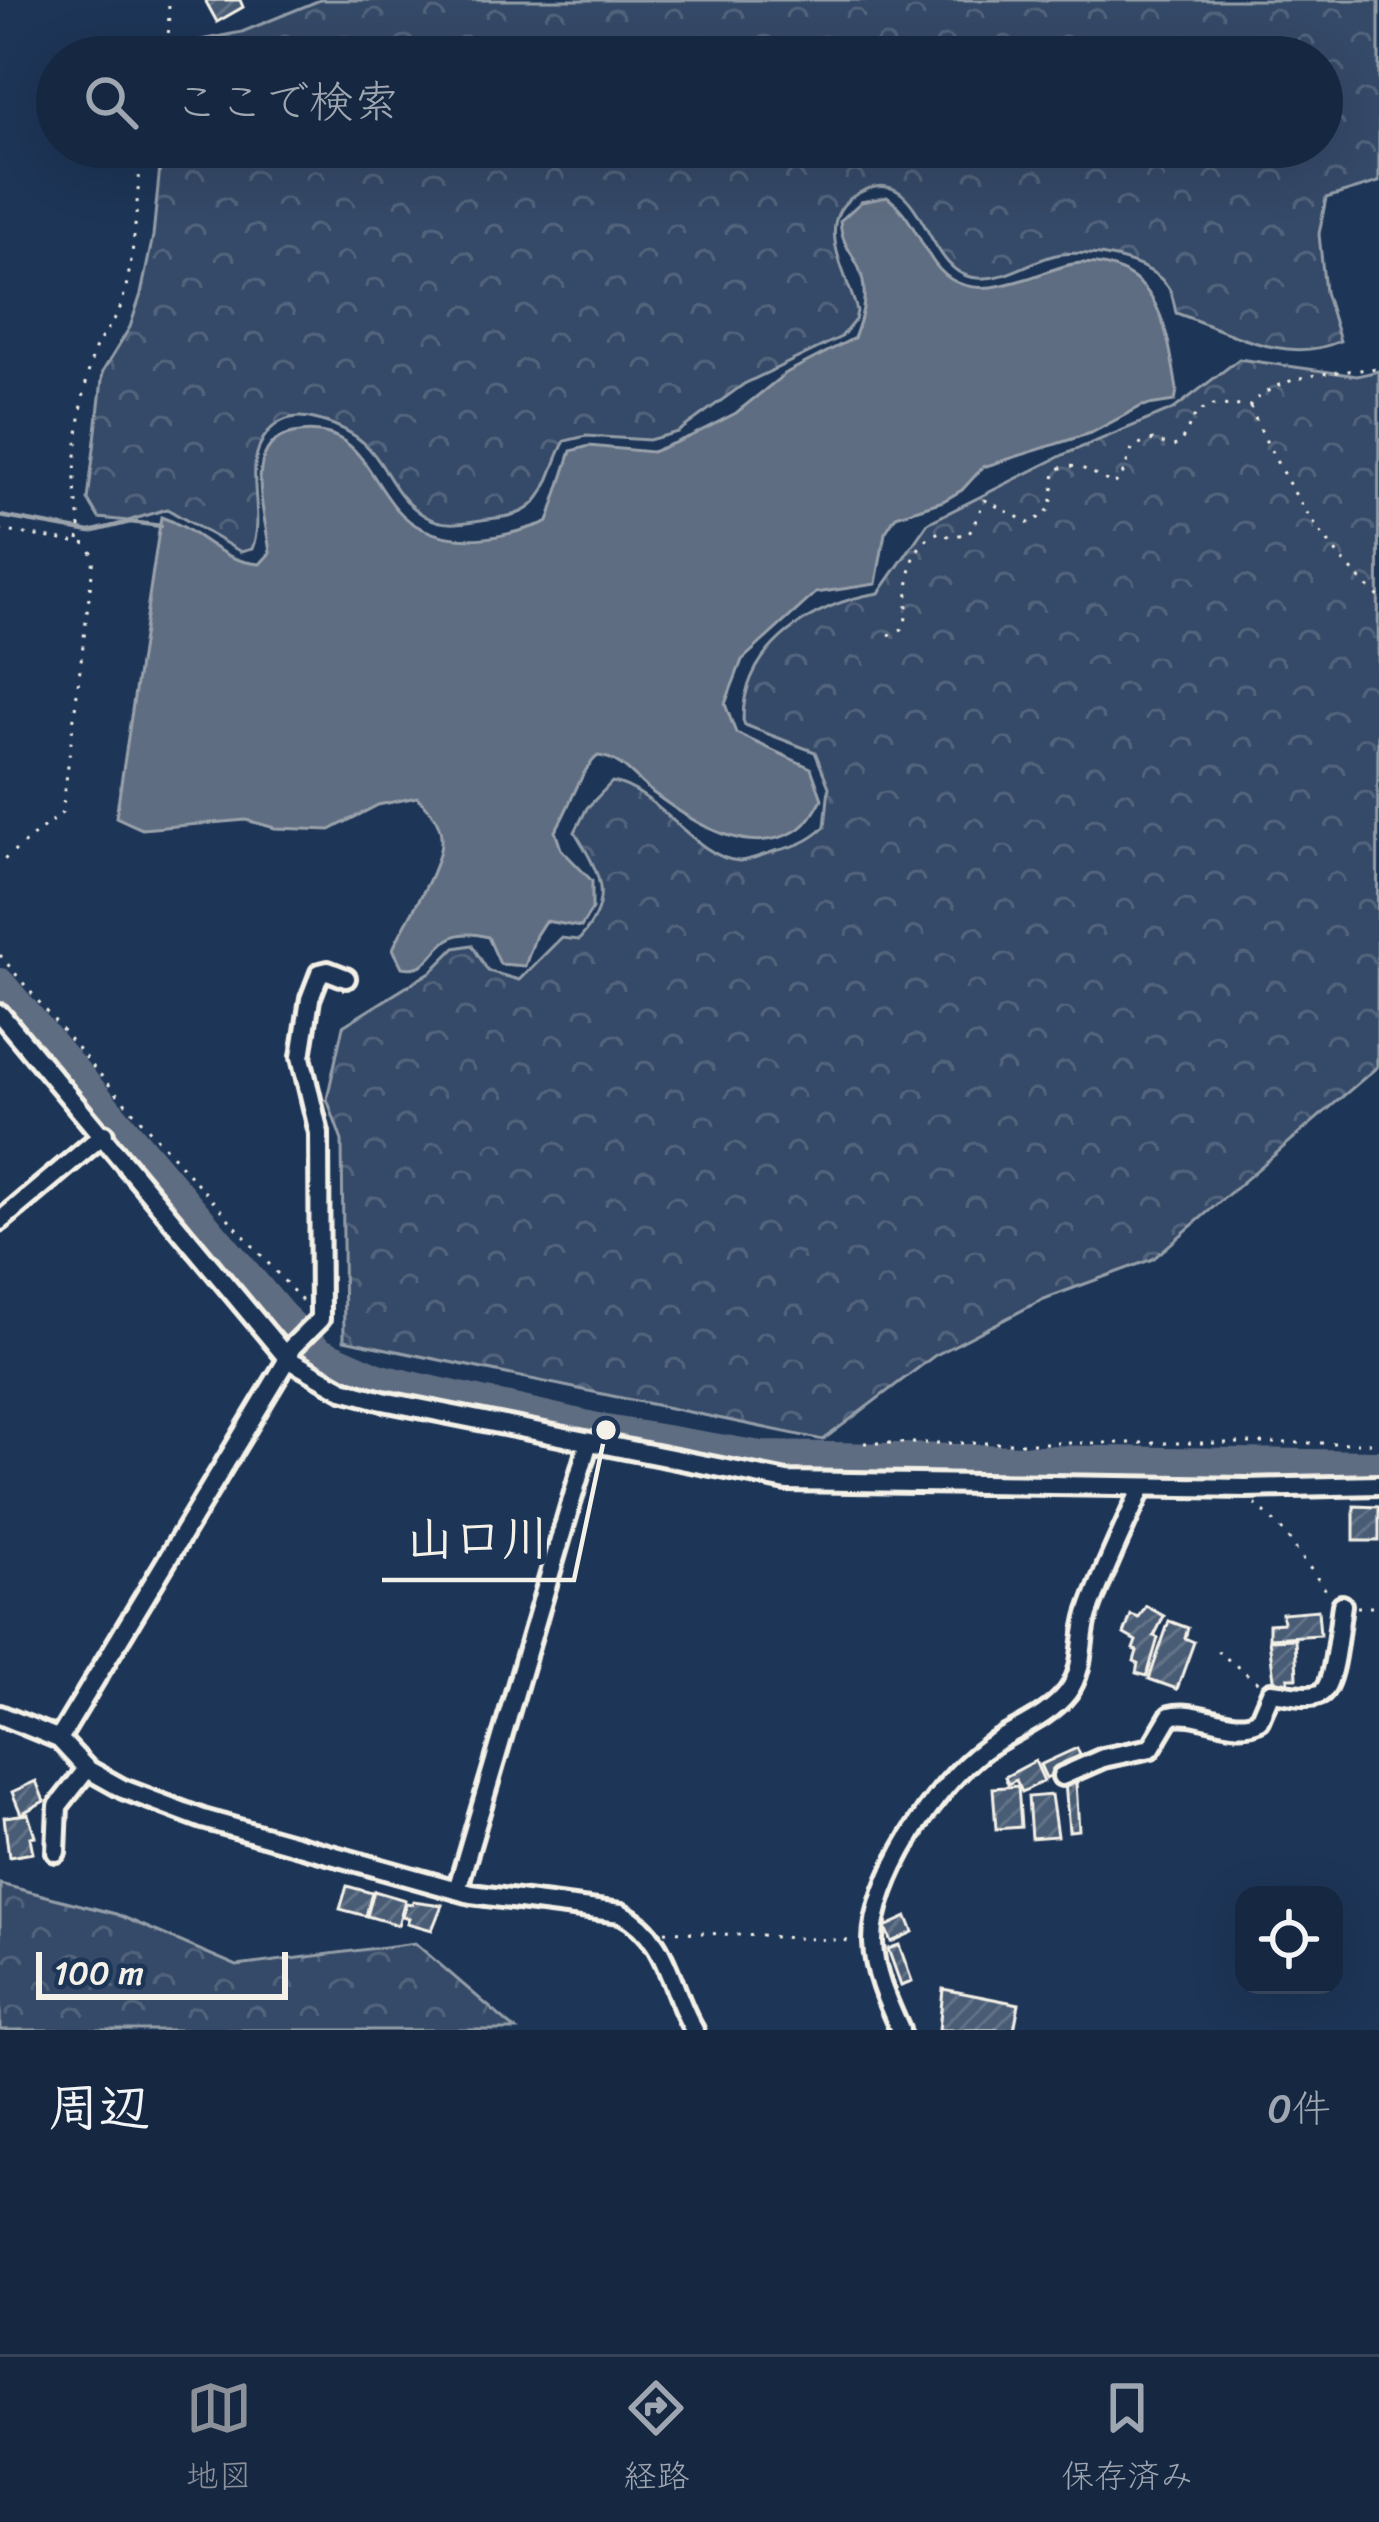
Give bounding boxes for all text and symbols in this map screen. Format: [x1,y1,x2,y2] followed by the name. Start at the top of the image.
[36,36,1343,168] search box
[174,62,399,142] text: ここで検索
[78,69,144,135] icon: search
[382,1496,574,1580] callout: 山口川
[406,1496,550,1581] text: 山口川
[1235,1886,1343,1994] map controls
[1235,1886,1343,1994] button: locate
[54,1944,144,2002] text: 100 m
[36,1946,288,1999] scale bar
[48,2063,150,2153] text: 周辺
[1267,2074,1331,2143] text: 0件
[186,2375,252,2505] tab: 地図
[623,2375,689,2505] tab: 経路
[1061,2375,1193,2505] tab: 保存済み

